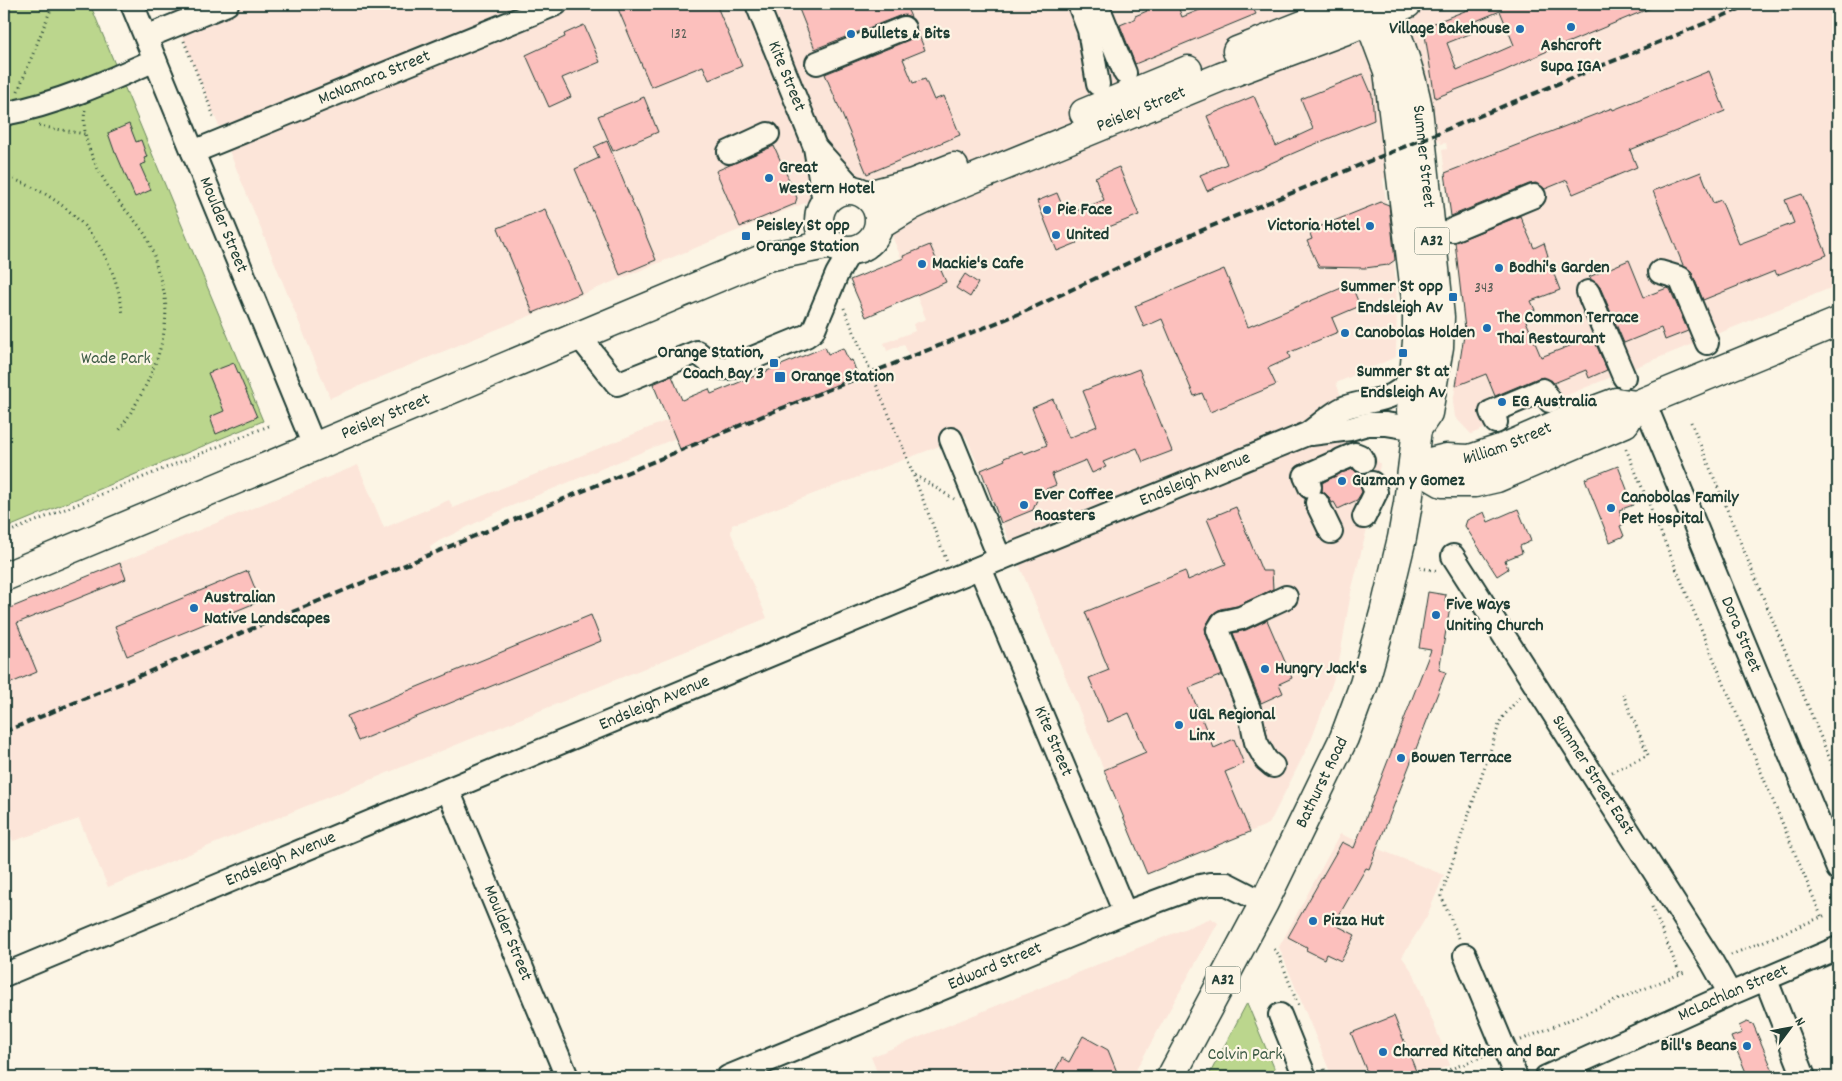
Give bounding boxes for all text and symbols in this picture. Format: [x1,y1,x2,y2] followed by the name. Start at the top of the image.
[1389,17,1510,42] place label: Village Bakehouse
[1565,21,1577,33] marker: Ashcroft Supa IGA
[861,22,951,47] place label: Bullets & Bits
[1514,23,1526,35] marker: Village Bakehouse
[671,24,687,46] house number: 132
[845,28,857,40] marker: Bullets & Bits
[1540,34,1602,80] place label: Ashcroft Supa IGA
[761,37,812,116] street label: Kite Street
[315,44,435,112] street label: McNamara Street
[1093,80,1190,139] street label: Peisley Street
[1405,104,1441,209] street label: Summer Street
[779,156,875,202] place label: Great Western Hotel
[763,172,775,184] marker: Great Western Hotel
[192,173,254,277] street label: Moulder Street
[1057,198,1112,223] place label: Pie Face
[1041,204,1053,216] marker: Pie Face
[756,214,859,260] place label: Peisley St opp Orange Station
[1268,214,1361,239] place label: Victoria Hotel
[1364,220,1376,232] marker: Victoria Hotel
[1066,223,1109,248] place label: United
[1414,228,1450,255] road number: A32
[1050,229,1062,241] marker: United
[740,230,752,242] marker: Peisley St opp Orange Station
[932,252,1024,277] place label: Mackie's Cafe
[1509,256,1610,281] place label: Bodhi's Garden
[916,258,928,270] marker: Mackie's Cafe
[1493,262,1505,274] marker: Bodhi's Garden
[1341,275,1443,321] place label: Summer St opp Endsleigh Av
[1474,278,1494,300] house number: 343
[1447,291,1459,303] marker: Summer St opp Endsleigh Av
[1497,306,1639,352] place label: The Common Terrace Thai Restaurant
[1355,321,1475,346] place label: Canobolas Holden
[1481,322,1493,334] marker: The Common Terrace Thai Restaurant
[1339,327,1351,339] marker: Canobolas Holden
[658,341,764,387] place label: Orange Station, Coach Bay 3
[81,347,151,372] park label: Wade Park
[1397,347,1409,359] marker: Summer St at Endsleigh Av
[768,357,780,369] marker: Orange Station, Coach Bay 3
[1357,360,1450,406] place label: Summer St at Endsleigh Av
[791,365,894,390] place label: Orange Station
[773,370,787,384] marker: Orange Station
[337,387,434,447] street label: Peisley Street
[1512,390,1597,415] place label: EG Australia
[1496,396,1508,408] marker: EG Australia
[1462,416,1556,472] street label: William Street
[1136,446,1254,513] street label: Endsleigh Avenue
[1352,469,1465,494] place label: Guzman y Gomez
[1336,475,1348,487] marker: Guzman y Gomez
[1034,483,1113,529] place label: Ever Coffee Roasters
[1621,486,1739,532] place label: Canobolas Family Pet Hospital
[1018,499,1030,511] marker: Ever Coffee Roasters
[1605,502,1617,514] marker: Canobolas Family Pet Hospital
[204,586,331,632] place label: Australian Native Landscapes
[1446,593,1544,639] place label: Five Ways Uniting Church
[1714,593,1768,677] street label: Dora Street
[188,602,200,614] marker: Australian Native Landscapes
[1430,609,1442,621] marker: Five Ways Uniting Church
[1275,657,1367,682] place label: Hungry Jack's
[1259,663,1271,675] marker: Hungry Jack's
[595,669,714,737] street label: Endsleigh Avenue
[1027,702,1079,781] street label: Kite Street
[1189,703,1276,749] place label: UGL Regional Linx
[1545,710,1641,840] street label: Summer Street East
[1173,719,1185,731] marker: UGL Regional Linx
[1290,733,1355,832] street label: Bathurst Road
[1411,746,1512,771] place label: Bowen Terrace
[1395,752,1407,764] marker: Bowen Terrace
[222,825,340,894] street label: Endsleigh Avenue
[476,881,539,985] street label: Moulder Street
[1323,909,1385,934] place label: Pizza Hut
[1307,915,1319,927] marker: Pizza Hut
[944,936,1046,997] street label: Edward Street
[1674,958,1792,1028] street label: McLachlan Street
[1206,966,1240,994] road number: A32
[1764,1004,1814,1054] north arrow
[1789,1014,1810,1030] text: N
[1661,1034,1737,1059] place label: Bill's Beans
[1393,1040,1560,1065] place label: Charred Kitchen and Bar
[1741,1040,1753,1052] marker: Bill's Beans
[1207,1043,1283,1068] park label: Colvin Park
[1377,1046,1389,1058] marker: Charred Kitchen and Bar

